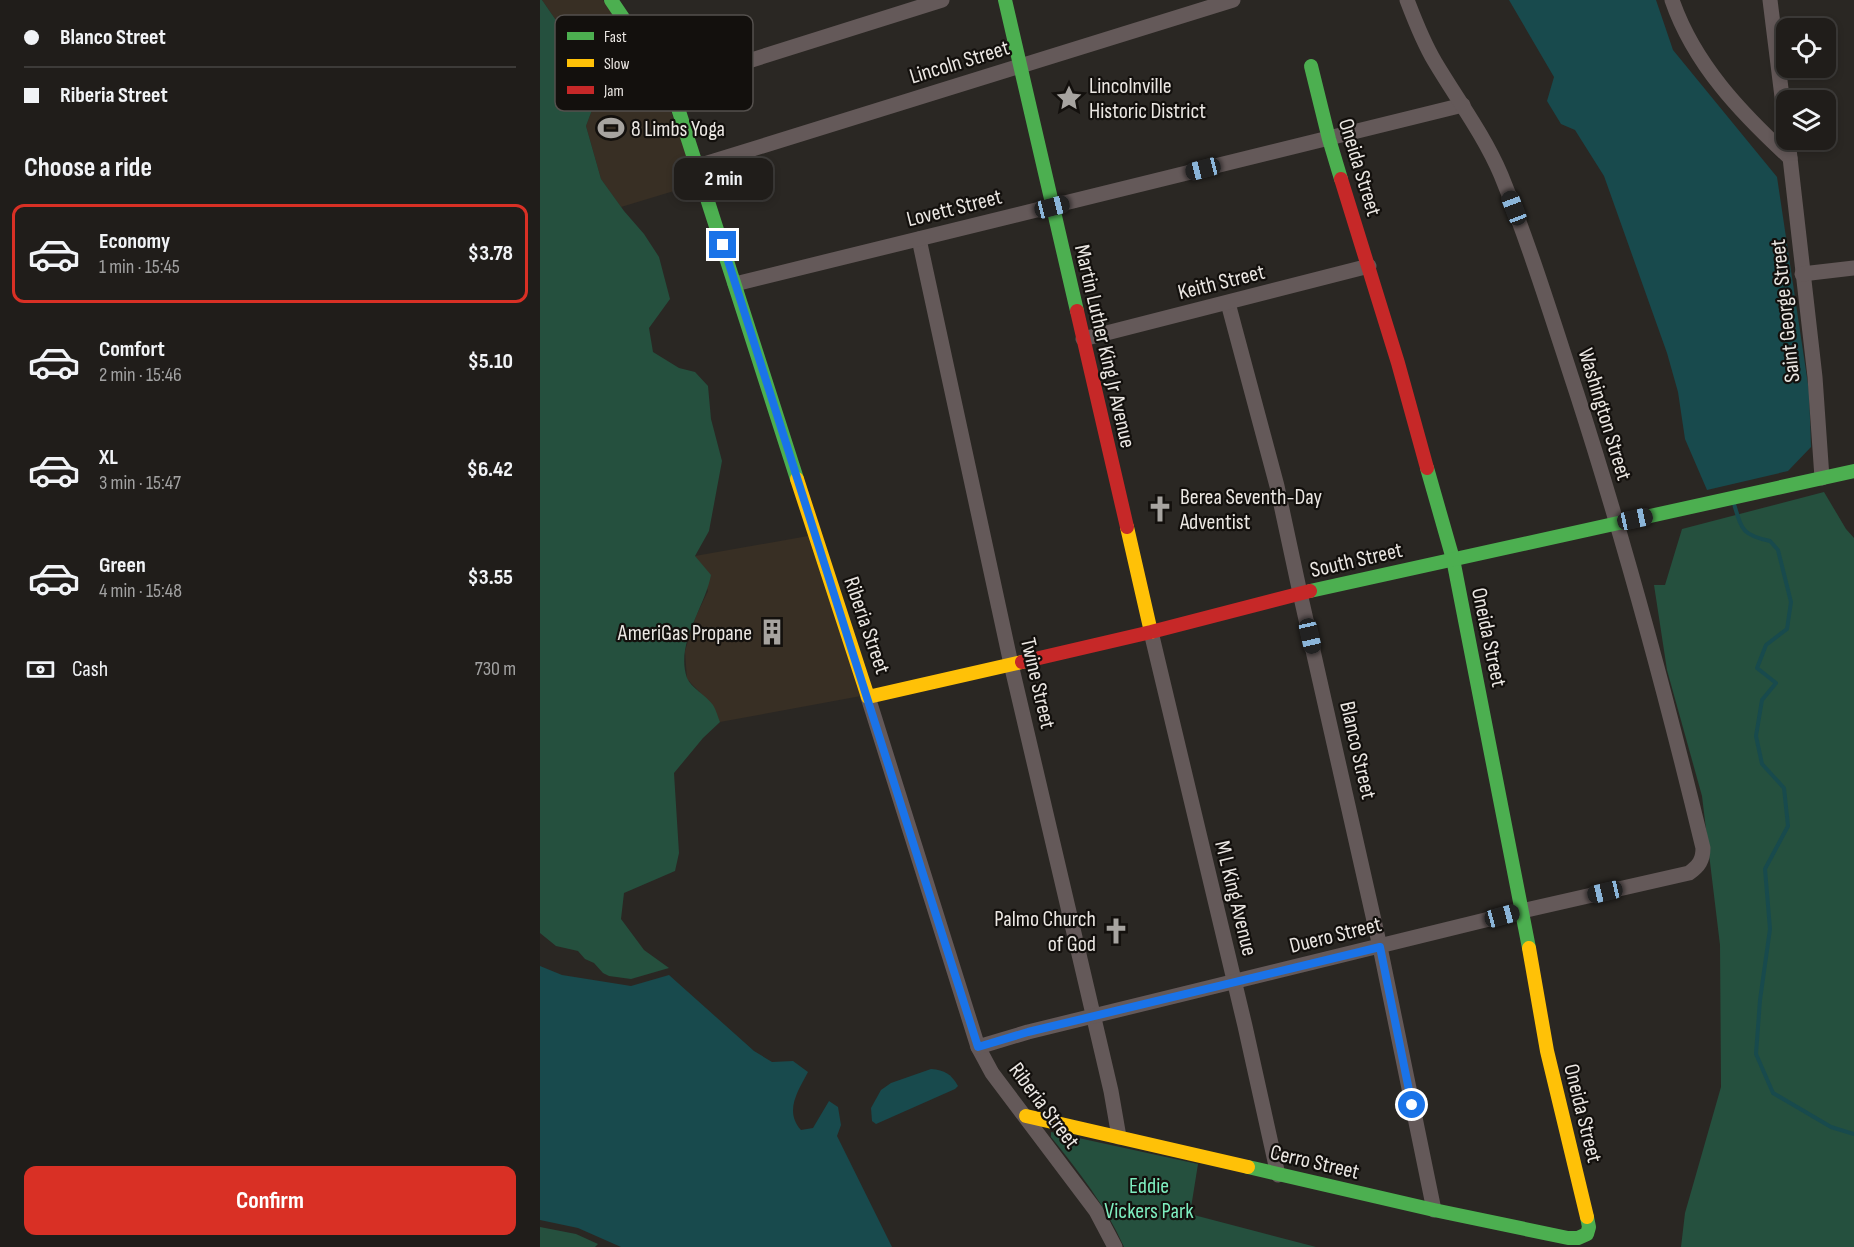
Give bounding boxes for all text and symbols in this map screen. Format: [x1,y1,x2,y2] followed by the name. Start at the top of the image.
[555,15,753,111] legend
[1776,18,1836,150] map controls
[1776,18,1836,78] button: locate
[60,24,166,51] text: Blanco Street
[604,28,627,47] text: Fast
[906,34,1013,90] street label: Lincoln Street
[604,55,629,74] text: Slow
[1089,73,1206,125] place label: Lincolnville Historic District
[60,82,168,109] text: Riberia Street
[603,82,624,101] text: Jam
[1054,83,1084,113] place icon: Lincolnville Historic District
[1776,90,1836,150] button: layers
[596,113,626,143] sports icon: 8 Limbs Yoga
[1332,115,1387,220] street label: Oneida Street
[631,116,725,143] place label: 8 Limbs Yoga
[24,152,152,184] text: Choose a ride
[1183,156,1223,182] car
[674,158,772,200] callout: 2 min
[704,167,743,191] text: 2 min
[904,184,1005,233] street label: Lovett Street
[1499,188,1529,228] car
[1032,194,1072,220] car
[27,227,81,281] icon: car
[99,228,170,255] text: Economy
[709,231,736,258] route end
[1765,238,1806,384] street label: Saint George Street
[468,240,513,267] text: $3.78
[1068,242,1141,451] street label: Martin Luther King Jr Avenue
[99,255,180,279] text: 1 min · 15:45
[1175,259,1268,306] street label: Keith Street
[27,335,81,389] icon: car
[99,336,165,363] text: Comfort
[1572,345,1638,484] street label: Washington Street
[468,348,513,375] text: $5.10
[99,363,182,387] text: 2 min · 15:46
[27,443,81,497] icon: car
[99,444,118,471] text: XL
[467,456,513,483] text: $6.42
[99,471,181,495] text: 3 min · 15:47
[1179,484,1322,536] place label: Berea Seventh-Day Adventist
[1145,494,1175,524] church icon: Berea Seventh-Day Adventist
[1616,506,1654,532] car
[1308,537,1405,584] street label: South Street
[27,551,81,605] icon: car
[99,552,146,579] text: Green
[468,564,513,591] text: $3.55
[837,573,896,678] street label: Riberia Street
[99,579,182,603] text: 4 min · 15:48
[1465,585,1512,690] street label: Oneida Street
[1297,616,1323,656] car
[757,617,787,647] building icon: AmeriGas Propane
[617,620,752,647] place label: AmeriGas Propane
[1014,635,1061,732] street label: Twine Street
[24,653,57,686] icon: cash
[72,656,108,683] text: Cash
[475,657,516,681] text: 730 m
[1333,699,1382,802] street label: Blanco Street
[1208,838,1263,959] street label: M L King Avenue
[1585,879,1625,905] car
[1482,903,1522,929] car
[994,906,1096,958] place label: Palmo Church of God
[1287,911,1384,960] street label: Duero Street
[1101,916,1131,946] church icon: Palmo Church of God
[1003,1057,1085,1155] street label: Riberia Street
[1557,1061,1608,1166] street label: Oneida Street
[1398,1091,1425,1118] route start
[1267,1139,1362,1186] street label: Cerro Street
[24,1166,516,1235] button: Confirm
[1104,1173,1194,1225] park label: Eddie Vickers Park

